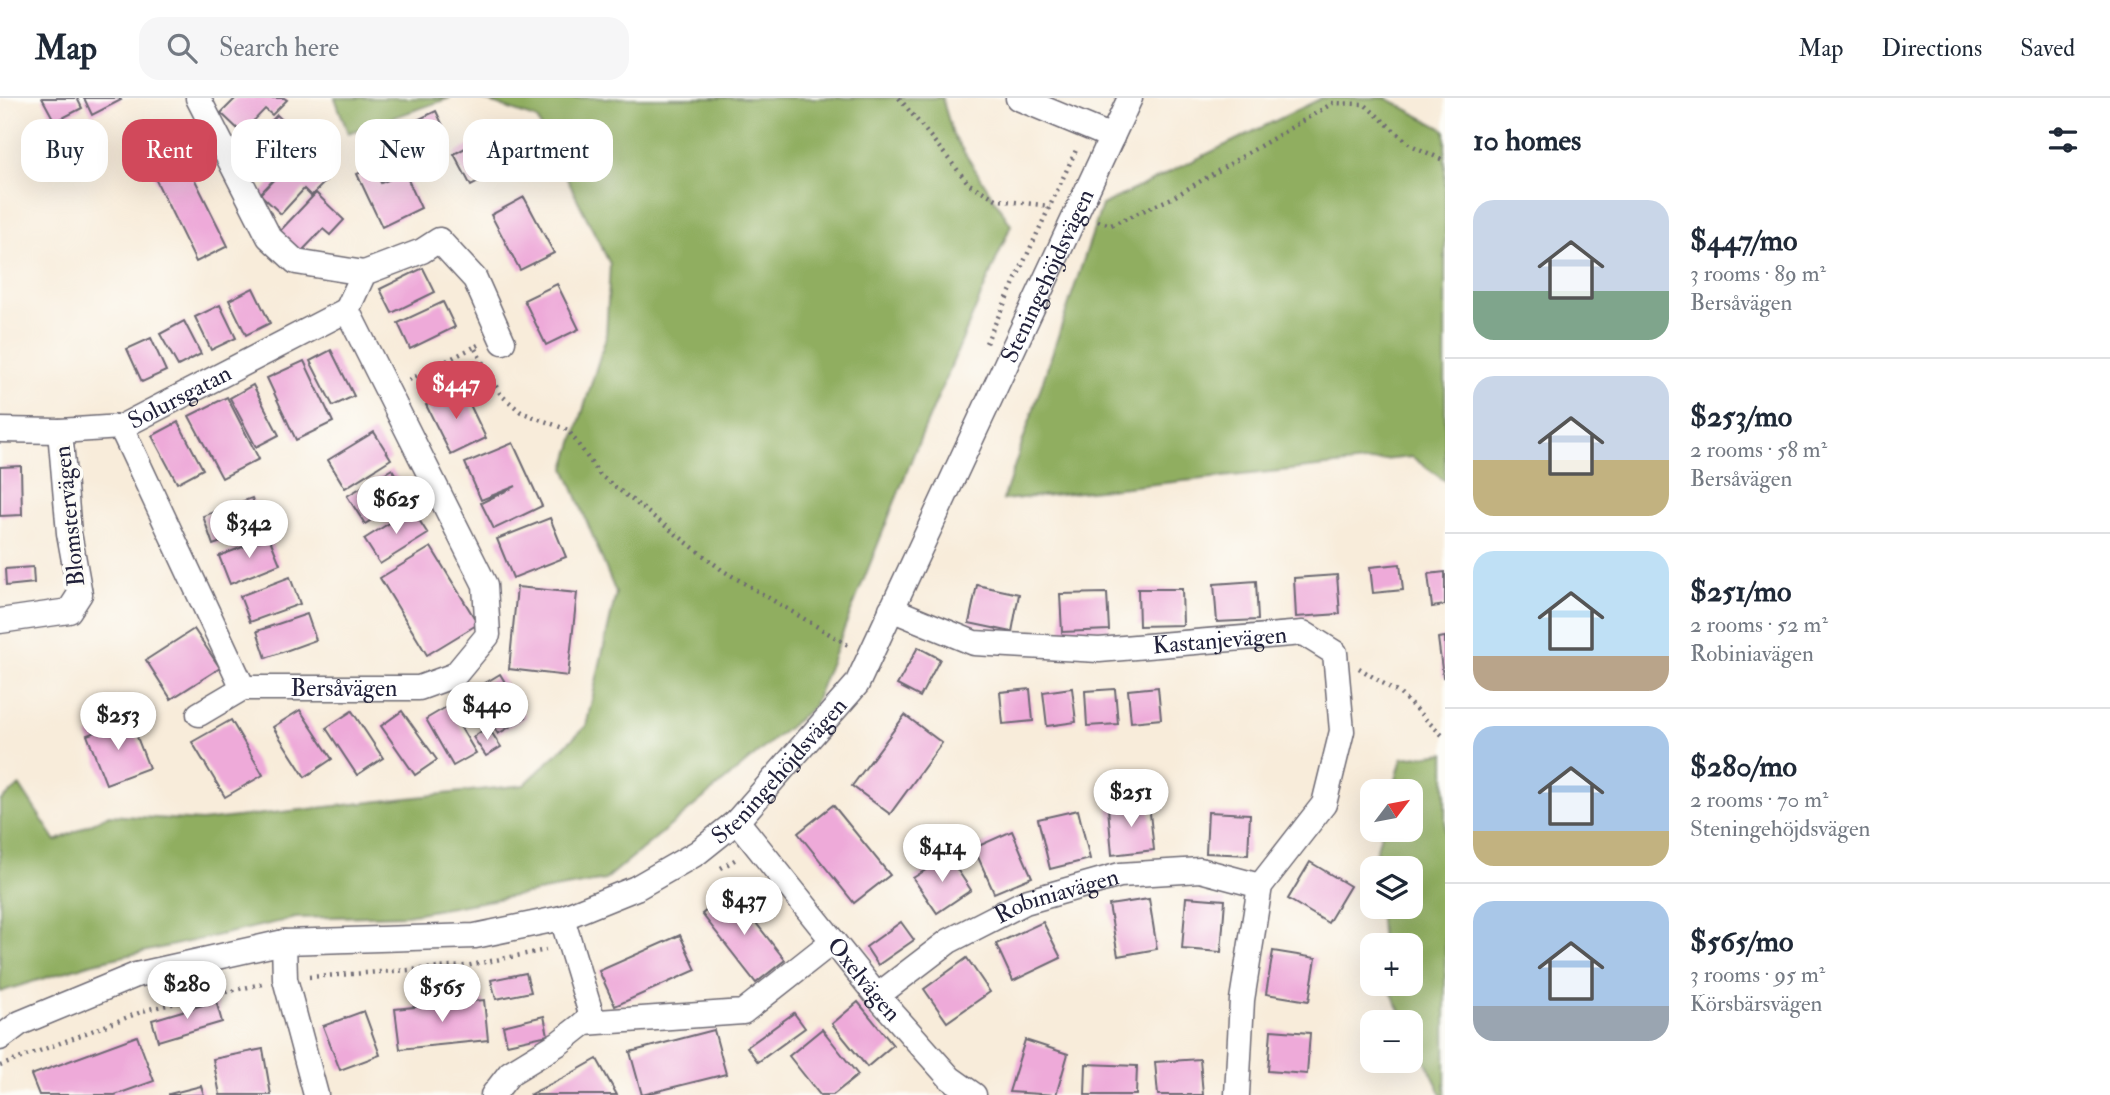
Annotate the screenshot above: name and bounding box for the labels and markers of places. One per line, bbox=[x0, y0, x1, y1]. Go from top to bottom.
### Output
pin: $447 bbox=[415, 362, 497, 421]
pin: $625 bbox=[355, 476, 437, 536]
pin: $342 bbox=[208, 500, 290, 560]
pin: $440 bbox=[446, 682, 528, 742]
pin: $253 bbox=[77, 692, 159, 752]
pin: $251 bbox=[1090, 770, 1172, 829]
pin: $414 bbox=[901, 824, 983, 884]
pin: $437 bbox=[703, 878, 785, 937]
pin: $280 bbox=[146, 962, 228, 1021]
pin: $565 bbox=[401, 964, 483, 1024]

